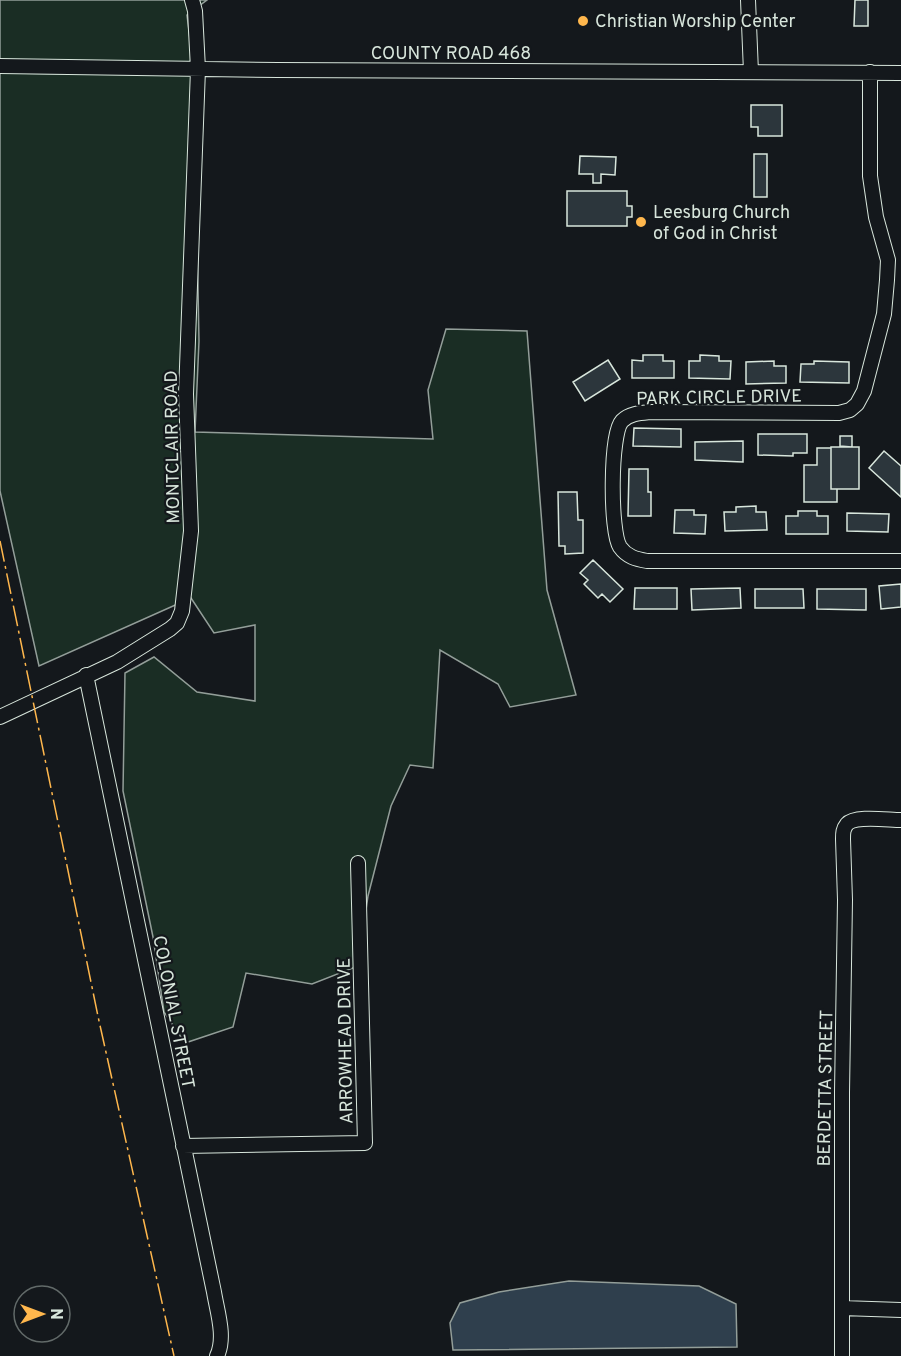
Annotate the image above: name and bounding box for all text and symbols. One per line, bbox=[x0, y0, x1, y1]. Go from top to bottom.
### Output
place label: Christian Worship Center bbox=[595, 11, 796, 34]
marker: Christian Worship Center bbox=[576, 14, 590, 28]
street label: COUNTY ROAD 468 bbox=[371, 43, 531, 66]
place label: Leesburg Church of God in Christ bbox=[653, 202, 790, 246]
marker: Leesburg Church of God in Christ bbox=[634, 215, 648, 229]
street label: MONTCLAIR ROAD bbox=[161, 370, 186, 524]
street label: PARK CIRCLE DRIVE bbox=[636, 386, 802, 411]
street label: COLONIAL STREET bbox=[146, 934, 199, 1091]
street label: ARROWHEAD DRIVE bbox=[334, 958, 359, 1124]
street label: BERDETTA STREET bbox=[814, 1009, 839, 1167]
north arrow bbox=[12, 1284, 72, 1344]
text: N bbox=[45, 1308, 65, 1320]

